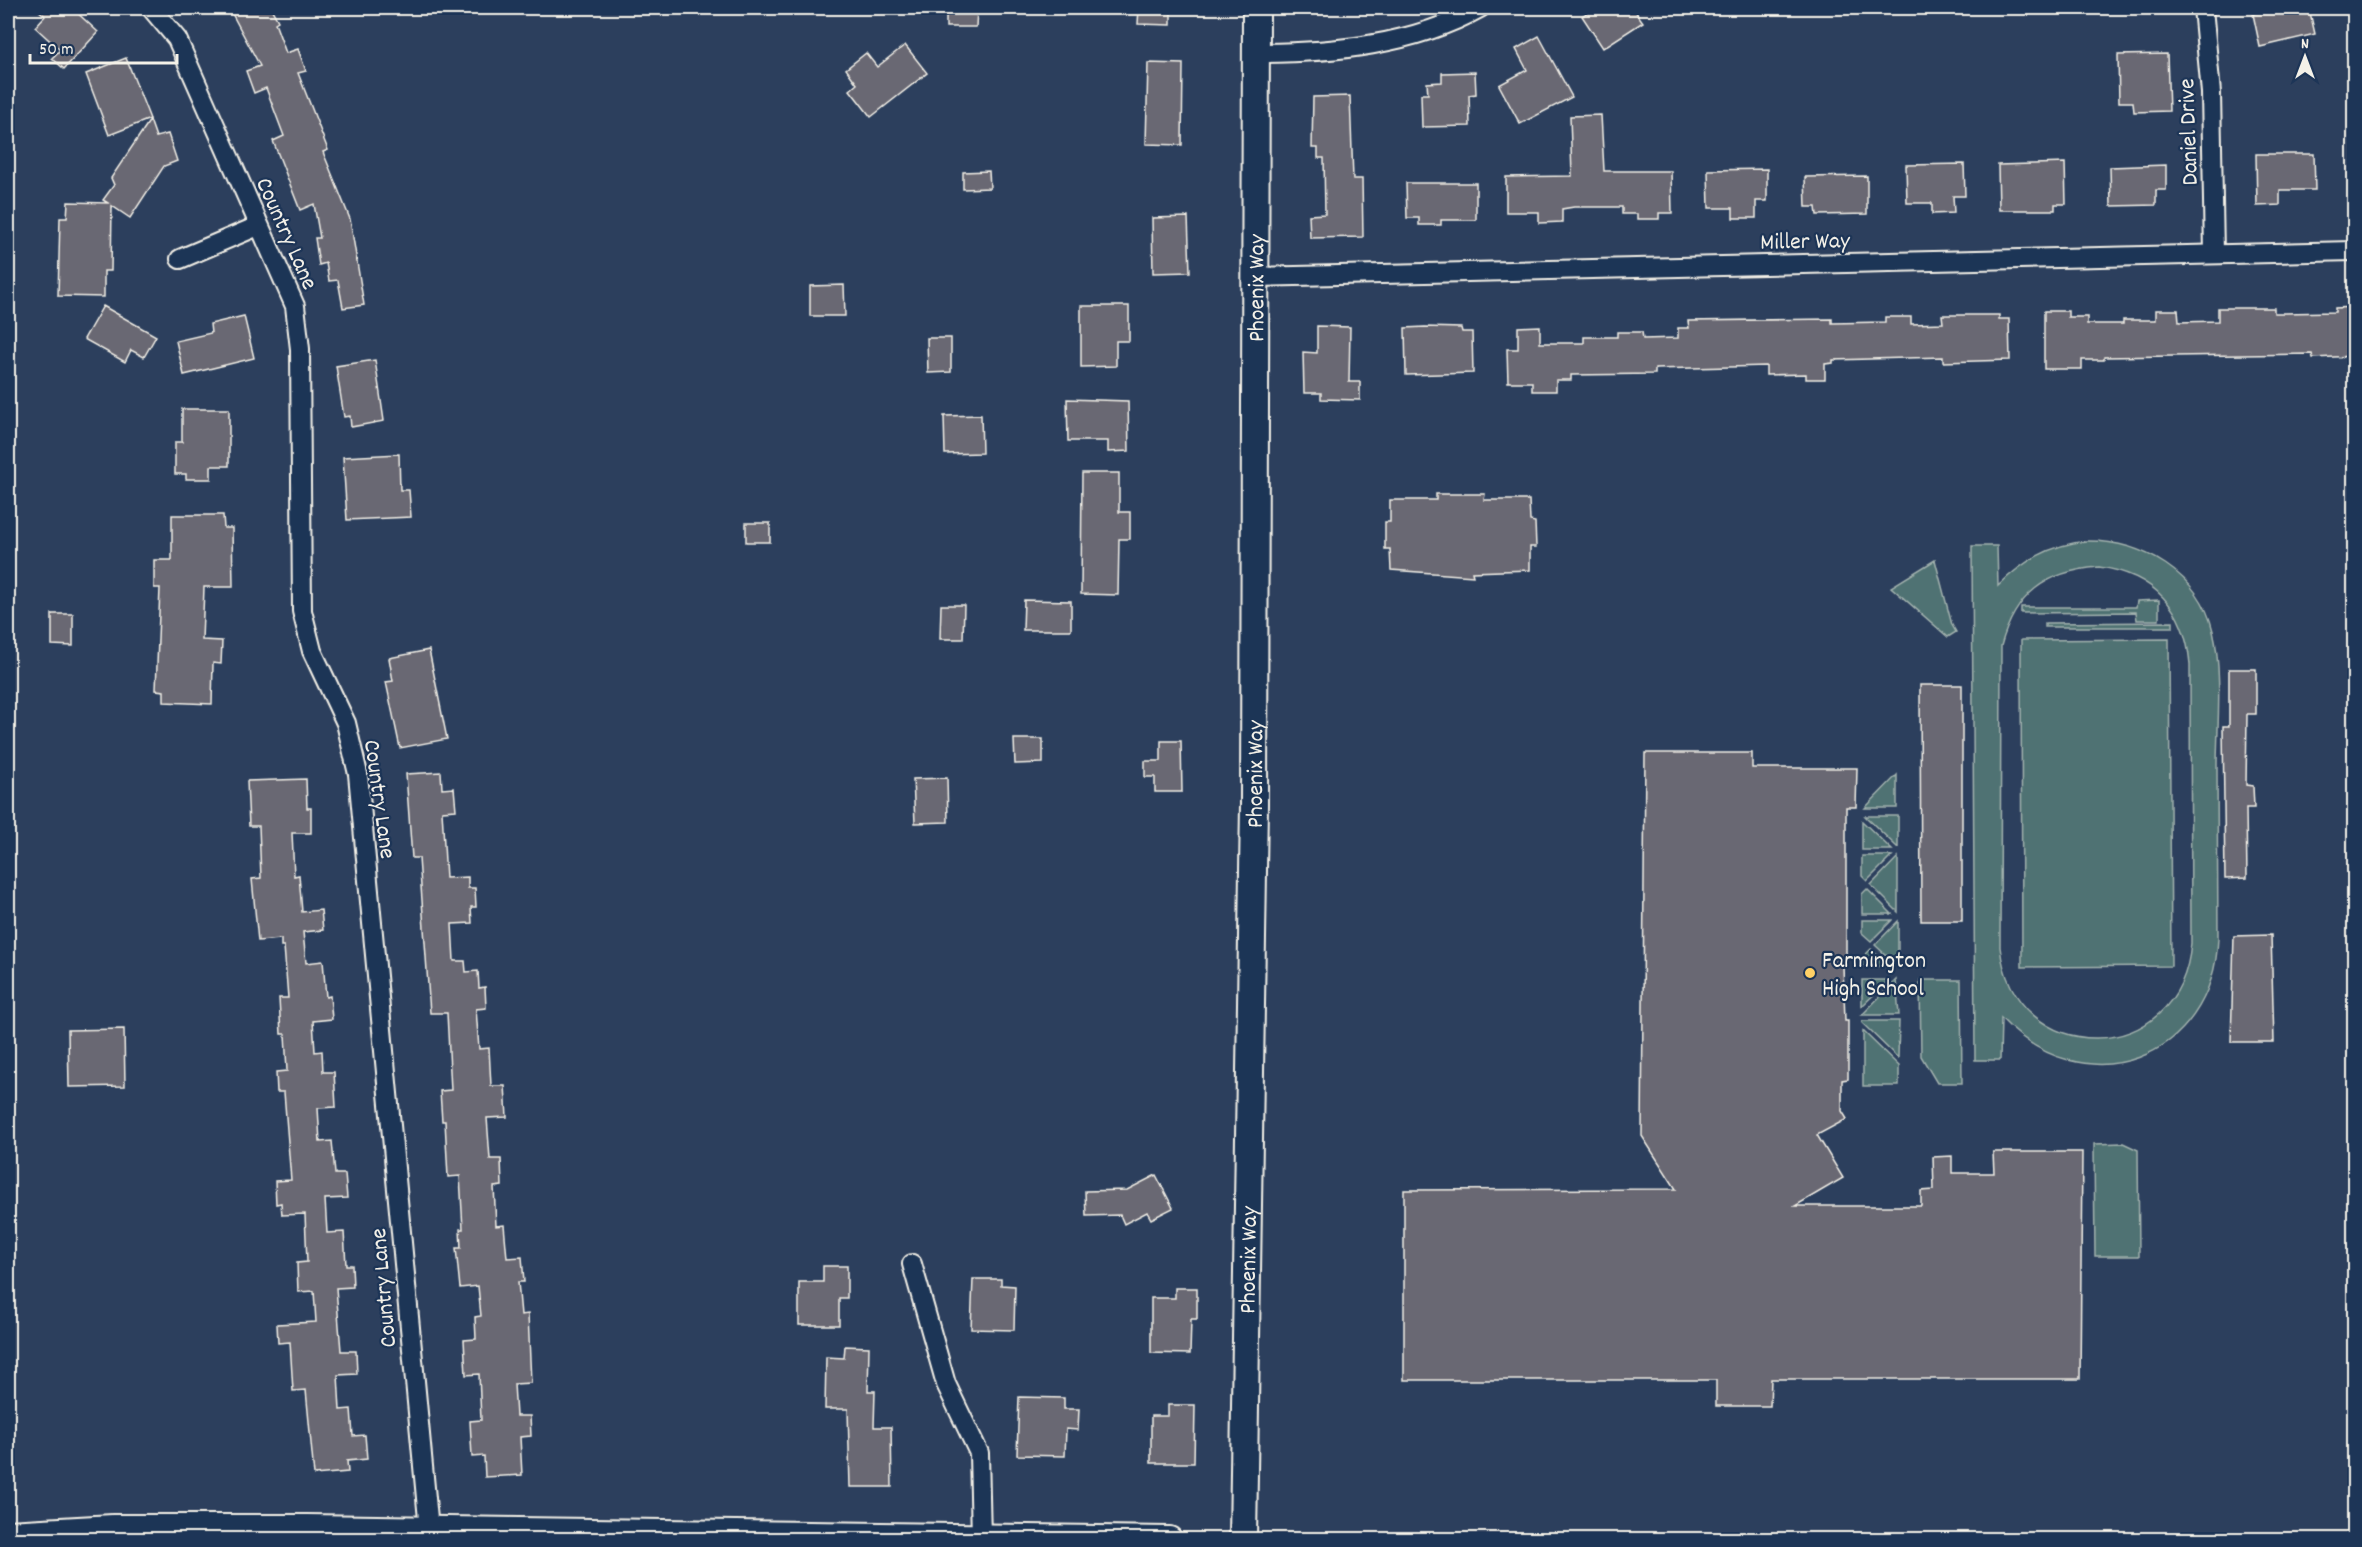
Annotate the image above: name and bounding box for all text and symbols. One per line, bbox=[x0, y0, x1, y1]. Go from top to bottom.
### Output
scale bar bbox=[30, 27, 177, 65]
north arrow bbox=[2275, 27, 2335, 87]
text: N bbox=[2301, 33, 2309, 56]
text: 50 m bbox=[39, 38, 74, 63]
street label: Daniel Drive bbox=[2171, 78, 2209, 186]
street label: Country Lane bbox=[245, 173, 325, 296]
street label: Miller Way bbox=[1760, 225, 1851, 261]
street label: Phoenix Way bbox=[1241, 233, 1275, 342]
street label: Phoenix Way bbox=[1240, 719, 1274, 828]
street label: Country Lane bbox=[353, 738, 403, 861]
place label: Farmington High School bbox=[1822, 945, 1926, 1007]
marker: Farmington High School bbox=[1803, 966, 1817, 980]
street label: Phoenix Way bbox=[1232, 1205, 1268, 1314]
street label: Country Lane bbox=[363, 1227, 407, 1349]

